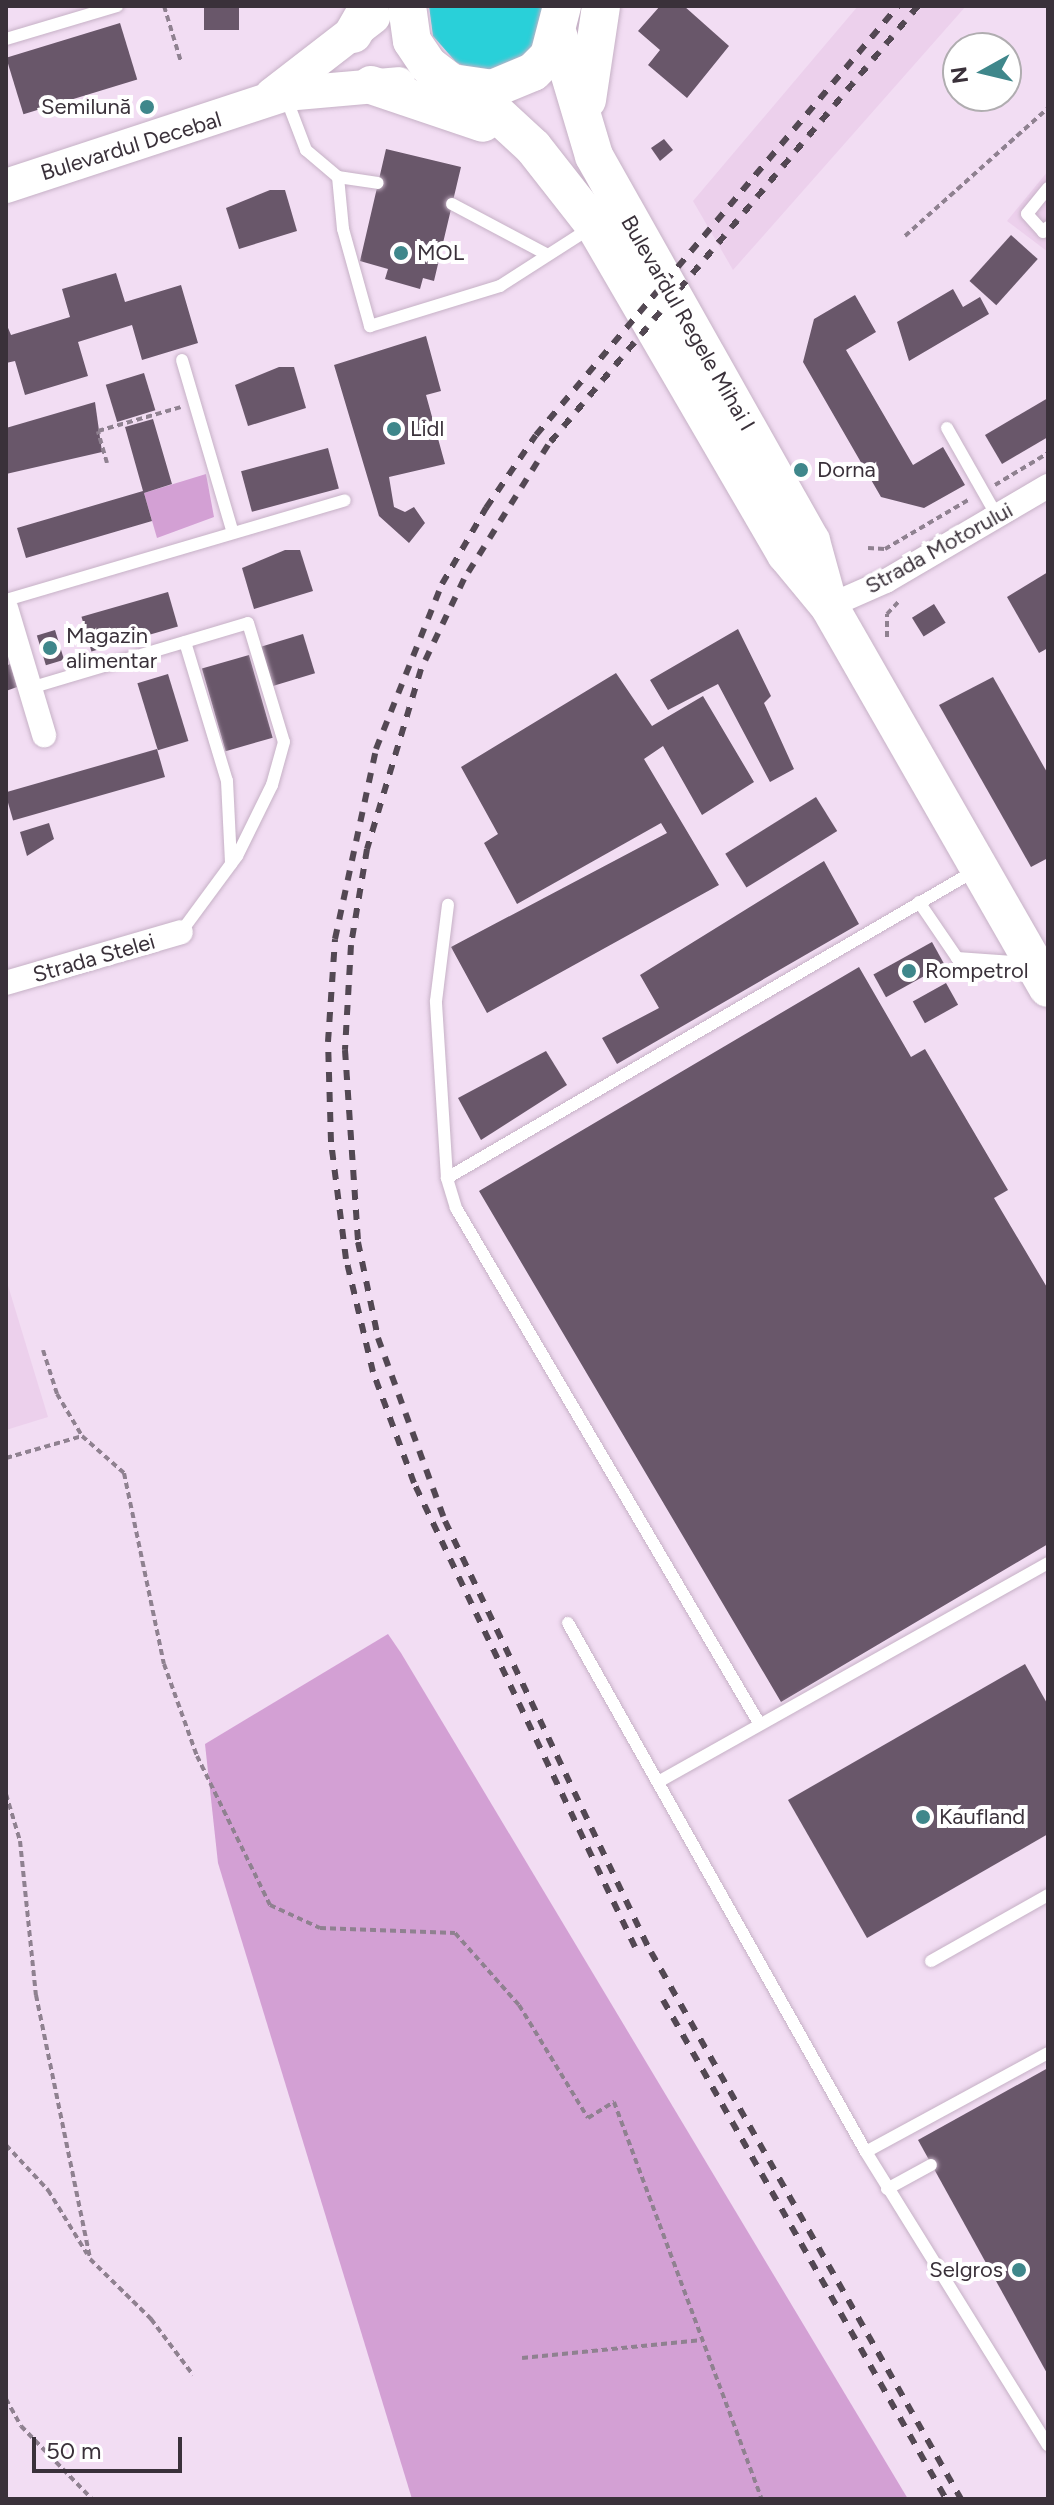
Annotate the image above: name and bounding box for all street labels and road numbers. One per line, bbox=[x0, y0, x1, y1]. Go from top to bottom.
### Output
street label: Bulevardul Decebal bbox=[37, 106, 225, 186]
street label: Bulevardul Regele Mihai I bbox=[616, 211, 760, 435]
street label: Strada Motorului bbox=[861, 497, 1017, 599]
street label: Strada Stelei bbox=[30, 928, 158, 988]

